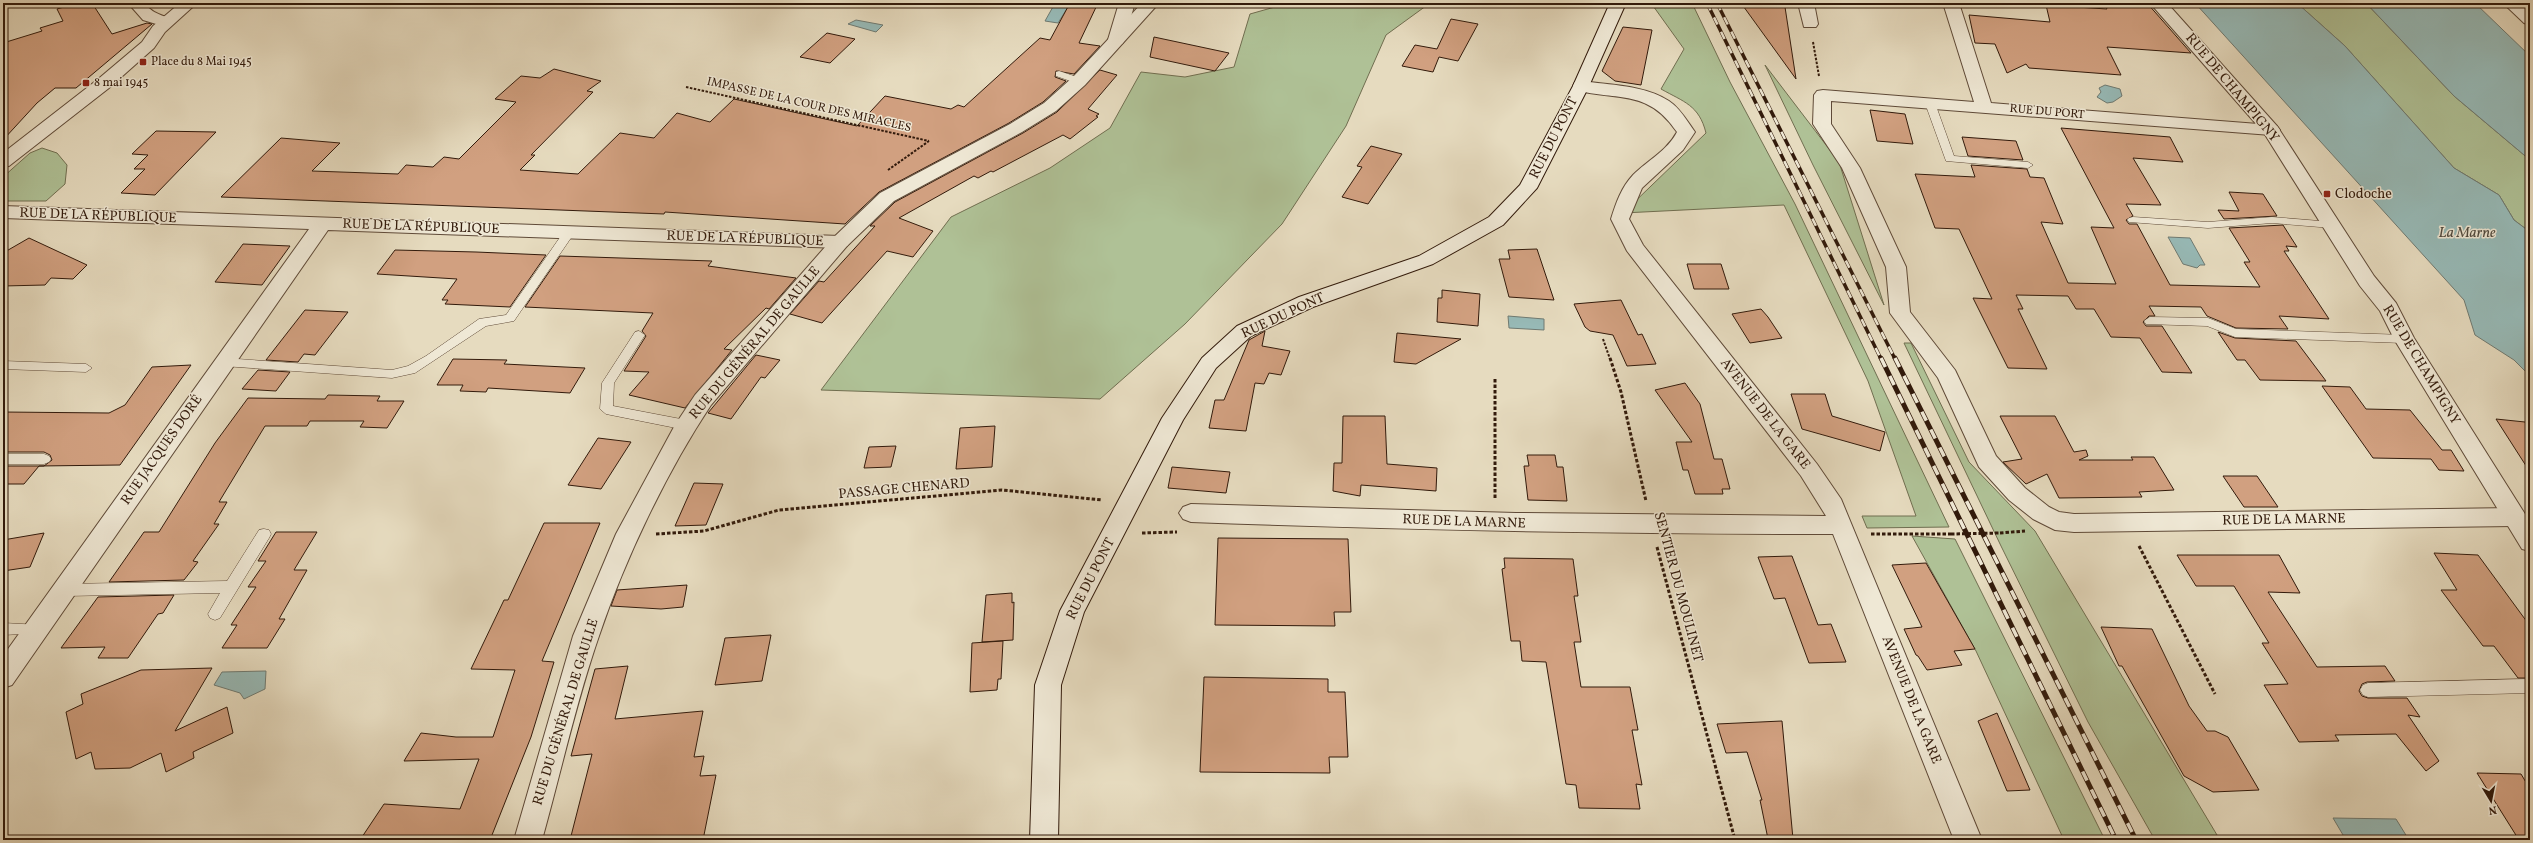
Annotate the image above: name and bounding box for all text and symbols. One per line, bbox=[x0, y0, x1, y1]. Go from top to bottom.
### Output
street label: RUE DE CHAMPIGNY bbox=[2181, 30, 2283, 147]
place label: Place du 8 Mai 1945 bbox=[151, 54, 252, 70]
marker: Place du 8 Mai 1945 bbox=[138, 57, 148, 67]
street label: IMPASSE DE LA COUR DES MIRACLES bbox=[705, 74, 913, 136]
place label: 8 mai 1945 bbox=[94, 75, 148, 91]
marker: 8 mai 1945 bbox=[81, 78, 91, 88]
street label: RUE DU PONT bbox=[1525, 94, 1583, 182]
street label: RUE DU PORT bbox=[2009, 101, 2085, 123]
place label: Clodoche bbox=[2335, 185, 2392, 204]
marker: Clodoche bbox=[2322, 189, 2332, 199]
street label: RUE DE LA RÉPUBLIQUE bbox=[19, 204, 177, 228]
street label: RUE DE LA RÉPUBLIQUE bbox=[342, 215, 500, 239]
water label: La Marne bbox=[2439, 223, 2496, 244]
street label: RUE DE LA RÉPUBLIQUE bbox=[666, 227, 824, 251]
street label: RUE DU GÉNÉRAL DE GAULLE bbox=[685, 262, 825, 424]
street label: RUE DU PONT bbox=[1238, 288, 1328, 344]
street label: RUE DE CHAMPIGNY bbox=[2378, 301, 2464, 429]
street label: AVENUE DE LA GARE bbox=[1716, 354, 1814, 474]
street label: RUE JACQUES DORÉ bbox=[117, 391, 207, 509]
street label: PASSAGE CHENARD bbox=[838, 474, 970, 504]
street label: RUE DE LA MARNE bbox=[2222, 509, 2346, 531]
street label: RUE DE LA MARNE bbox=[1402, 510, 1526, 534]
street label: SENTIER DU MOULINET bbox=[1649, 510, 1707, 664]
street label: RUE DU PONT bbox=[1062, 535, 1120, 623]
street label: RUE DU GÉNÉRAL DE GAULLE bbox=[529, 616, 603, 808]
street label: AVENUE DE LA GARE bbox=[1877, 633, 1945, 767]
north arrow bbox=[2471, 781, 2511, 821]
text: N bbox=[2487, 801, 2498, 817]

